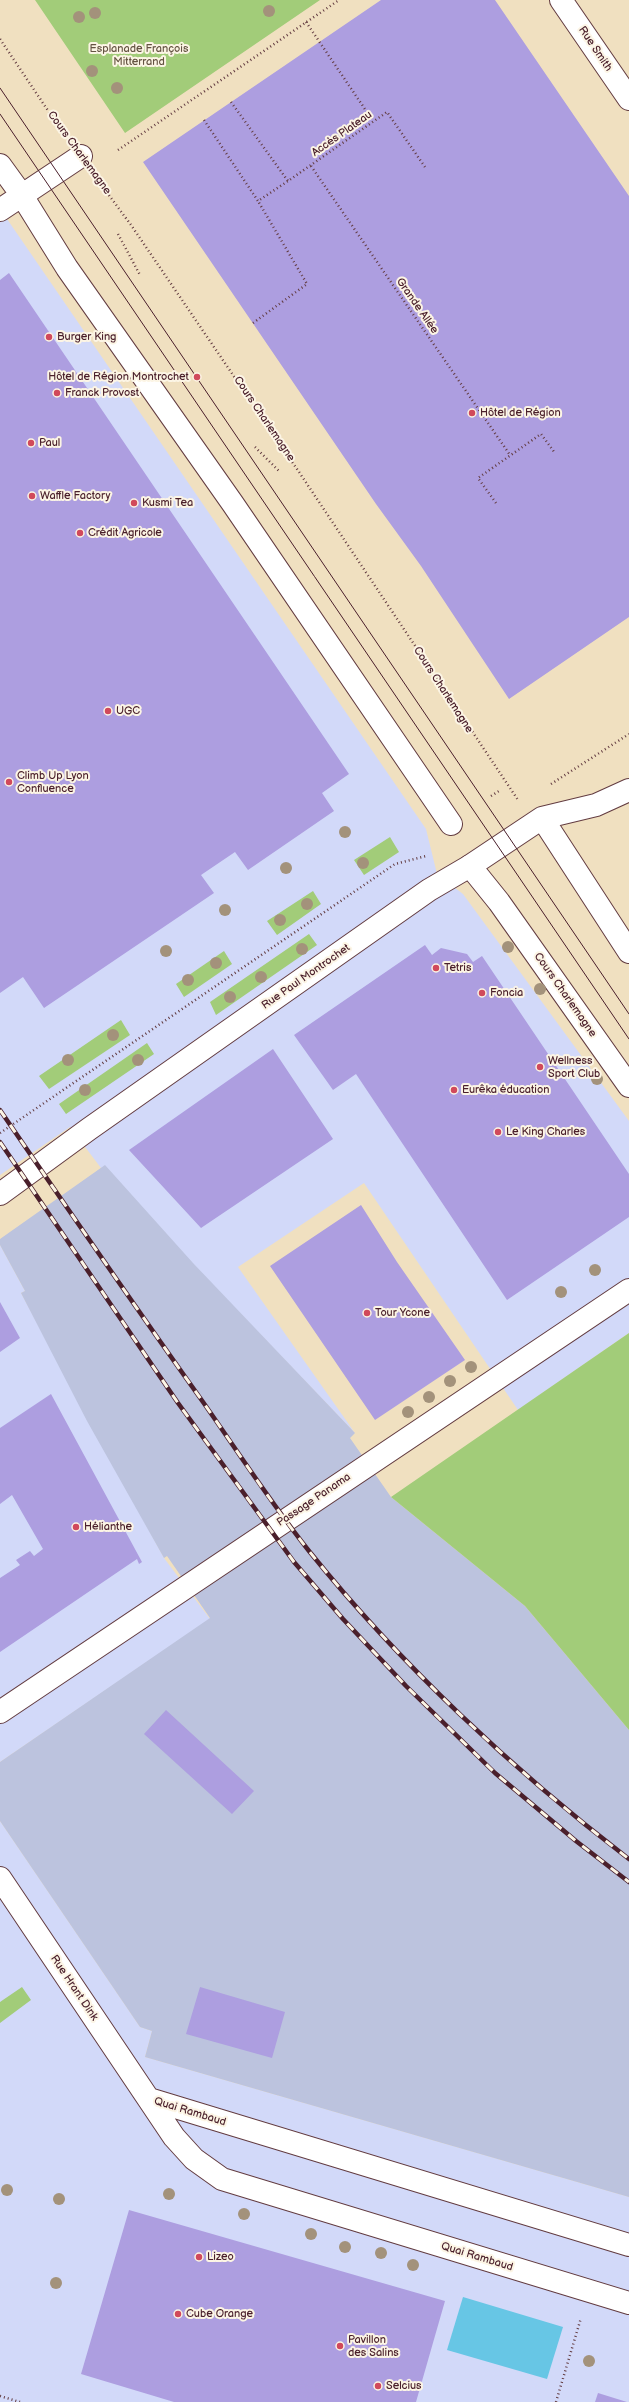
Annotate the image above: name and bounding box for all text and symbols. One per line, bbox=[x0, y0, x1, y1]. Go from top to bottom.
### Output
street label: Rue Smith bbox=[575, 24, 615, 74]
park label: Esplanade François Mitterrand bbox=[90, 42, 188, 68]
street label: Accès Plateau bbox=[309, 108, 375, 160]
street label: Cours Charlemagne bbox=[44, 109, 114, 197]
street label: Grande Allée bbox=[393, 276, 441, 336]
place label: Burger King bbox=[57, 330, 116, 344]
marker: Burger King bbox=[44, 332, 54, 342]
place label: Hôtel de Région Montrochet bbox=[48, 370, 189, 384]
marker: Hôtel de Région Montrochet bbox=[192, 372, 202, 382]
street label: Cours Charlemagne bbox=[231, 374, 297, 464]
place label: Franck Provost bbox=[65, 386, 139, 400]
marker: Franck Provost bbox=[52, 388, 62, 398]
place label: Hôtel de Région bbox=[480, 406, 561, 420]
marker: Hôtel de Région bbox=[467, 408, 477, 418]
place label: Paul bbox=[39, 436, 60, 450]
marker: Paul bbox=[26, 438, 36, 448]
place label: Waffle Factory bbox=[40, 489, 111, 503]
marker: Waffle Factory bbox=[27, 491, 37, 501]
place label: Kusmi Tea bbox=[142, 496, 193, 510]
marker: Kusmi Tea bbox=[129, 498, 139, 508]
place label: Crédit Agricole bbox=[88, 526, 162, 540]
marker: Crédit Agricole bbox=[75, 528, 85, 538]
street label: Cours Charlemagne bbox=[410, 645, 476, 735]
place label: UGC bbox=[116, 704, 140, 718]
marker: UGC bbox=[103, 706, 113, 716]
place label: Climb Up Lyon Confluence bbox=[17, 769, 89, 795]
marker: Climb Up Lyon Confluence bbox=[4, 777, 14, 787]
street label: Rue Paul Montrochet bbox=[259, 942, 353, 1012]
street label: Cours Charlemagne bbox=[531, 950, 599, 1040]
place label: Tetris bbox=[444, 961, 471, 975]
marker: Tetris bbox=[431, 963, 441, 973]
place label: Foncia bbox=[490, 986, 523, 1000]
marker: Foncia bbox=[477, 988, 487, 998]
place label: Wellness Sport Club bbox=[548, 1054, 600, 1080]
marker: Wellness Sport Club bbox=[535, 1062, 545, 1072]
place label: Eurêka éducation bbox=[462, 1083, 549, 1097]
marker: Eurêka éducation bbox=[449, 1085, 459, 1095]
place label: Le King Charles bbox=[506, 1125, 585, 1139]
marker: Le King Charles bbox=[493, 1127, 503, 1137]
place label: Tour Ycone bbox=[375, 1306, 430, 1320]
marker: Tour Ycone bbox=[362, 1308, 372, 1318]
street label: Passage Panama bbox=[275, 1470, 353, 1530]
place label: Hélianthe bbox=[84, 1520, 132, 1534]
marker: Hélianthe bbox=[71, 1522, 81, 1532]
street label: Rue Hrant Dink bbox=[47, 1953, 101, 2023]
street label: Quai Rambaud bbox=[152, 2095, 228, 2129]
street label: Quai Rambaud bbox=[439, 2240, 515, 2274]
place label: Lizeo bbox=[207, 2250, 234, 2264]
marker: Lizeo bbox=[194, 2252, 204, 2262]
place label: Cube Orange bbox=[186, 2307, 253, 2321]
marker: Cube Orange bbox=[173, 2309, 183, 2319]
place label: Pavillon des Salins bbox=[348, 2333, 399, 2359]
marker: Pavillon des Salins bbox=[335, 2341, 345, 2351]
place label: Selcius bbox=[386, 2379, 422, 2393]
marker: Selcius bbox=[373, 2381, 383, 2391]

